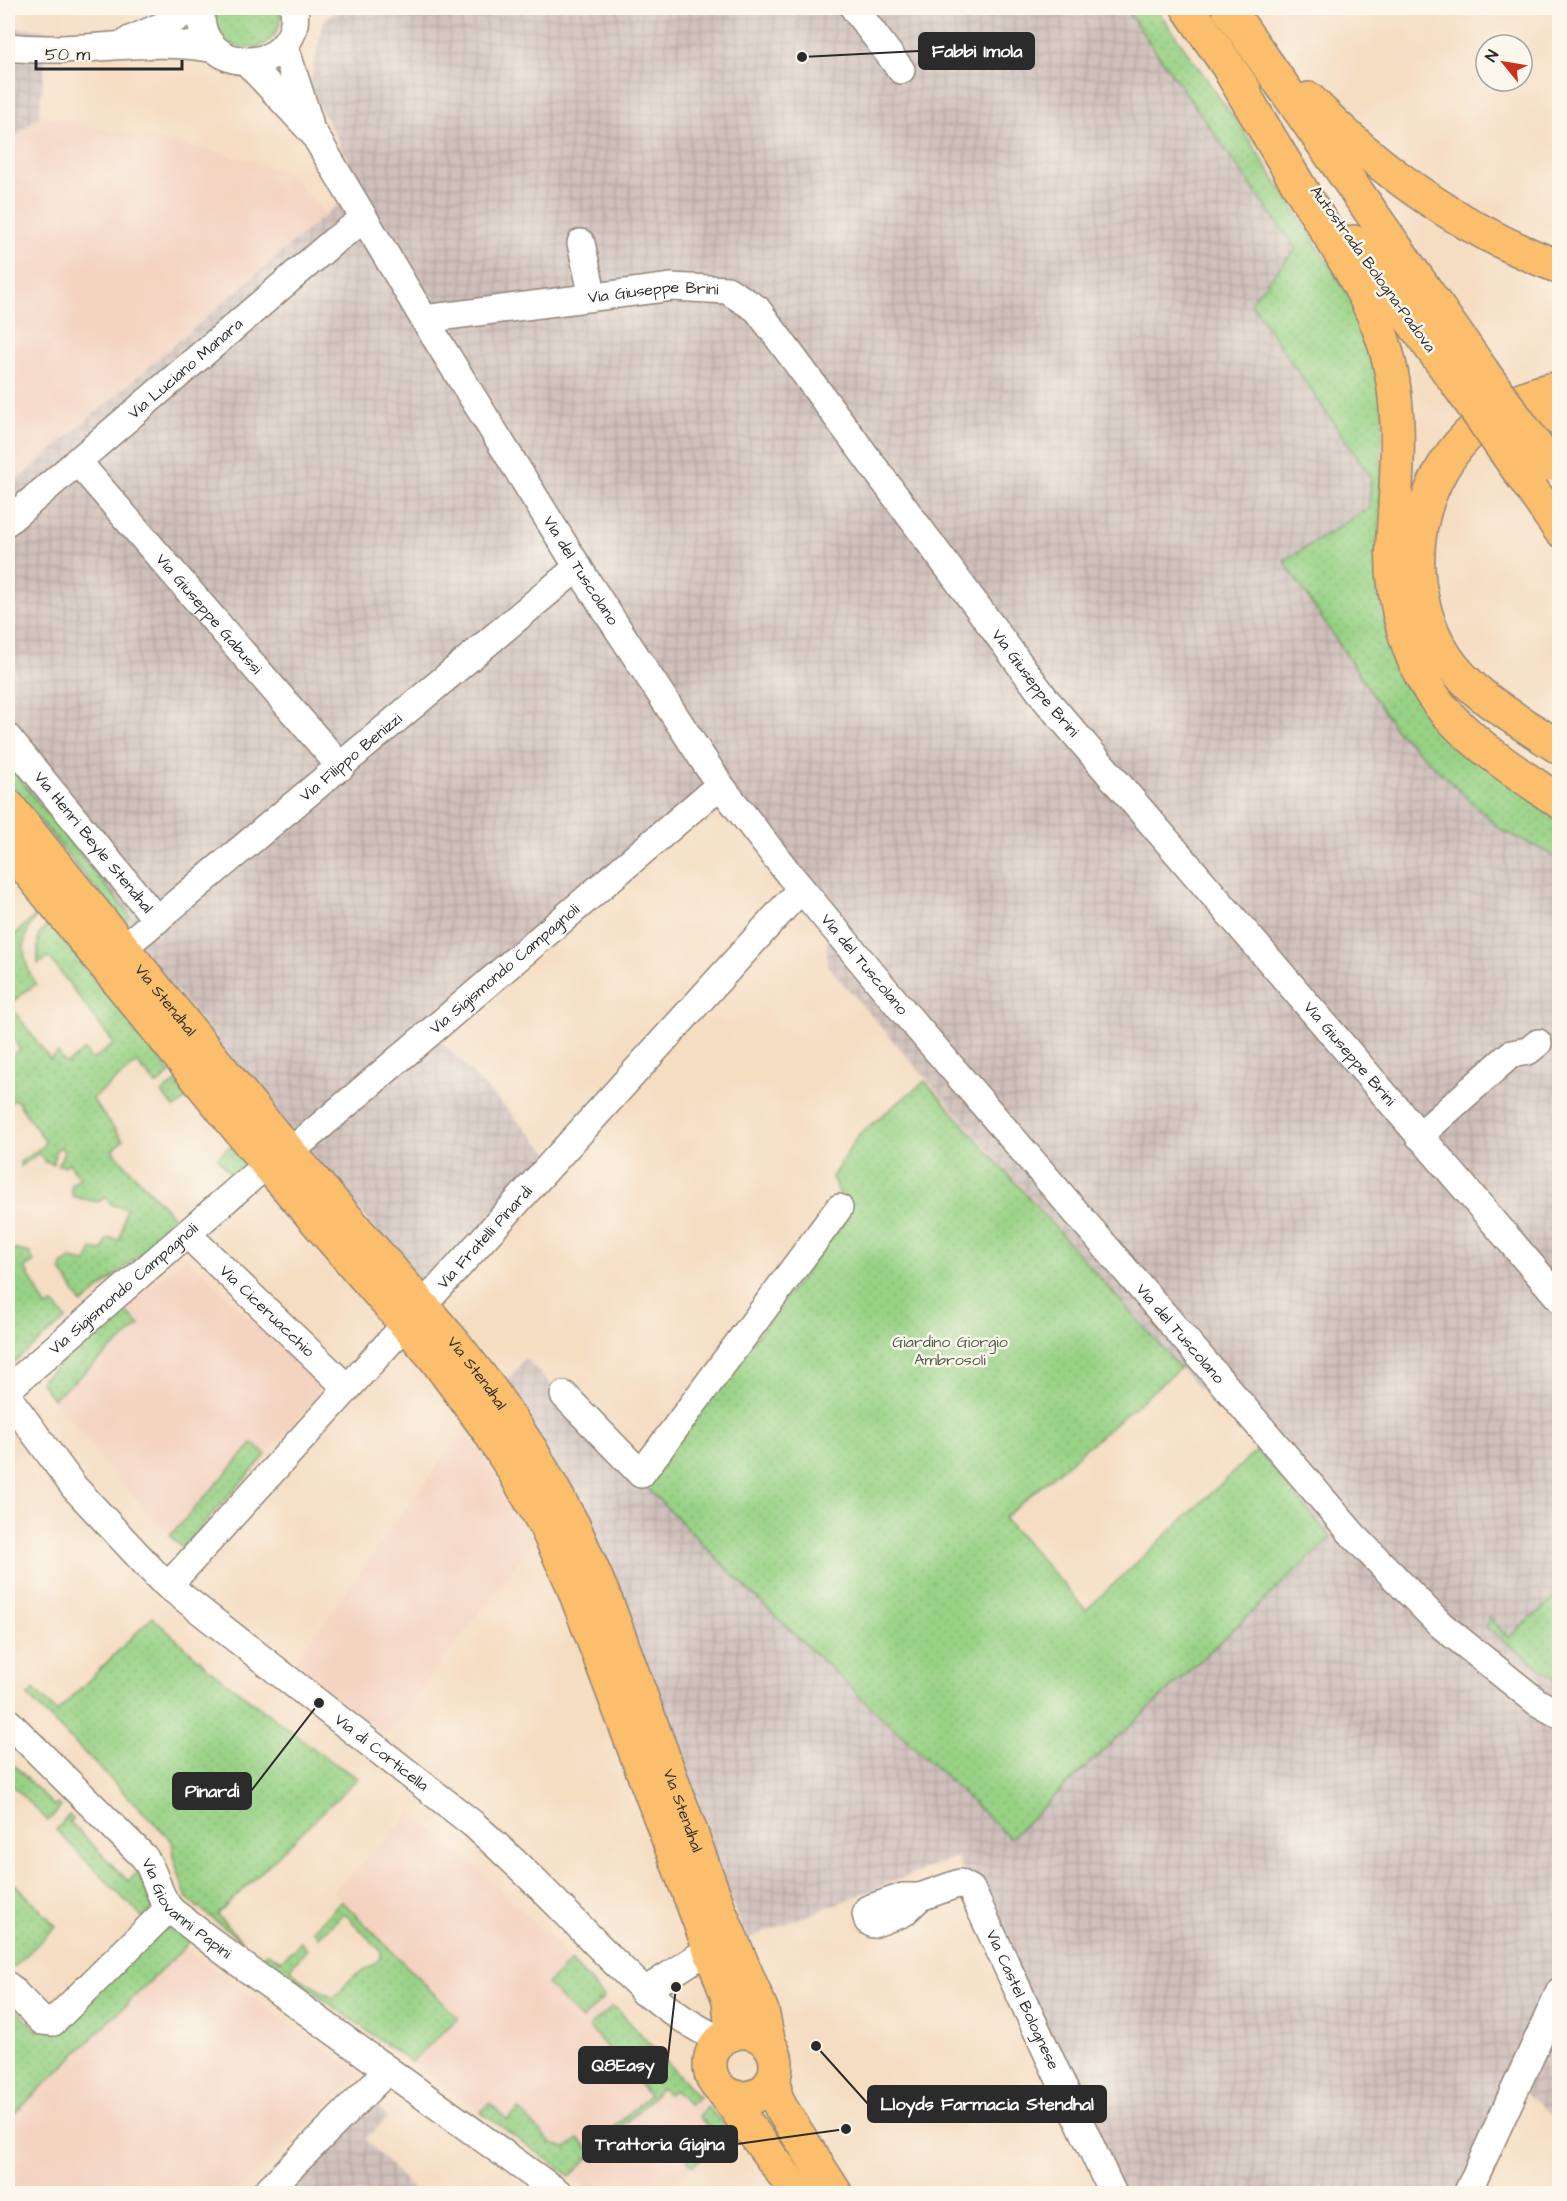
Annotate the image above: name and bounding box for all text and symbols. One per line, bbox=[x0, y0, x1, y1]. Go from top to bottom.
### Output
scale bar bbox=[36, 33, 182, 71]
callout: Fabbi Imola bbox=[919, 33, 1034, 69]
north arrow bbox=[1474, 33, 1534, 93]
text: Fabbi Imola bbox=[932, 39, 1023, 64]
text: 50 m bbox=[45, 42, 90, 67]
text: N bbox=[1480, 46, 1504, 66]
street label: Autostrada Bologna-Padova bbox=[1304, 181, 1441, 357]
street label: Via Giuseppe Brini bbox=[587, 276, 720, 309]
street label: Via Luciano Manara bbox=[123, 313, 248, 424]
street label: Via del Tuscolano bbox=[538, 512, 624, 630]
street label: Via Giuseppe Gabussi bbox=[151, 549, 268, 679]
street label: Via Giuseppe Brini bbox=[986, 625, 1085, 742]
street label: Via Filippo Benizzi bbox=[295, 708, 407, 807]
street label: Via Henri Beyle Stendhal bbox=[29, 767, 158, 918]
street label: Via Sigismondo Campagnoli bbox=[425, 898, 585, 1039]
street label: Via del Tuscolano bbox=[816, 909, 913, 1020]
street label: Via Stendhal bbox=[129, 959, 201, 1041]
street label: Via Giuseppe Brini bbox=[1299, 997, 1401, 1111]
street label: Via Fratelli Pinardi bbox=[432, 1181, 538, 1294]
street label: Via Sigismondo Campagnoli bbox=[44, 1217, 203, 1359]
street label: Via Ciceruacchio bbox=[215, 1260, 319, 1362]
street label: Via del Tuscolano bbox=[1131, 1279, 1230, 1389]
street label: Via Stendhal bbox=[442, 1331, 512, 1414]
park label: Giardino Giorgio Ambrosoli bbox=[892, 1331, 1008, 1371]
street label: Via di Corticella bbox=[330, 1709, 433, 1796]
street label: Via Stendhal bbox=[658, 1766, 708, 1855]
callout: Pinardi bbox=[173, 1773, 251, 1809]
text: Pinardi bbox=[185, 1779, 239, 1804]
street label: Via Giovanni Papini bbox=[136, 1854, 237, 1964]
street label: Via Castel Bolognese bbox=[980, 1926, 1065, 2074]
callout: Q8Easy bbox=[579, 2047, 667, 2083]
text: Q8Easy bbox=[591, 2053, 655, 2079]
callout: Lloyds Farmacia Stendhal bbox=[868, 2086, 1106, 2122]
text: Lloyds Farmacia Stendhal bbox=[880, 2092, 1094, 2118]
callout: Trattoria Gigina bbox=[583, 2126, 737, 2162]
text: Trattoria Gigina bbox=[594, 2132, 726, 2158]

